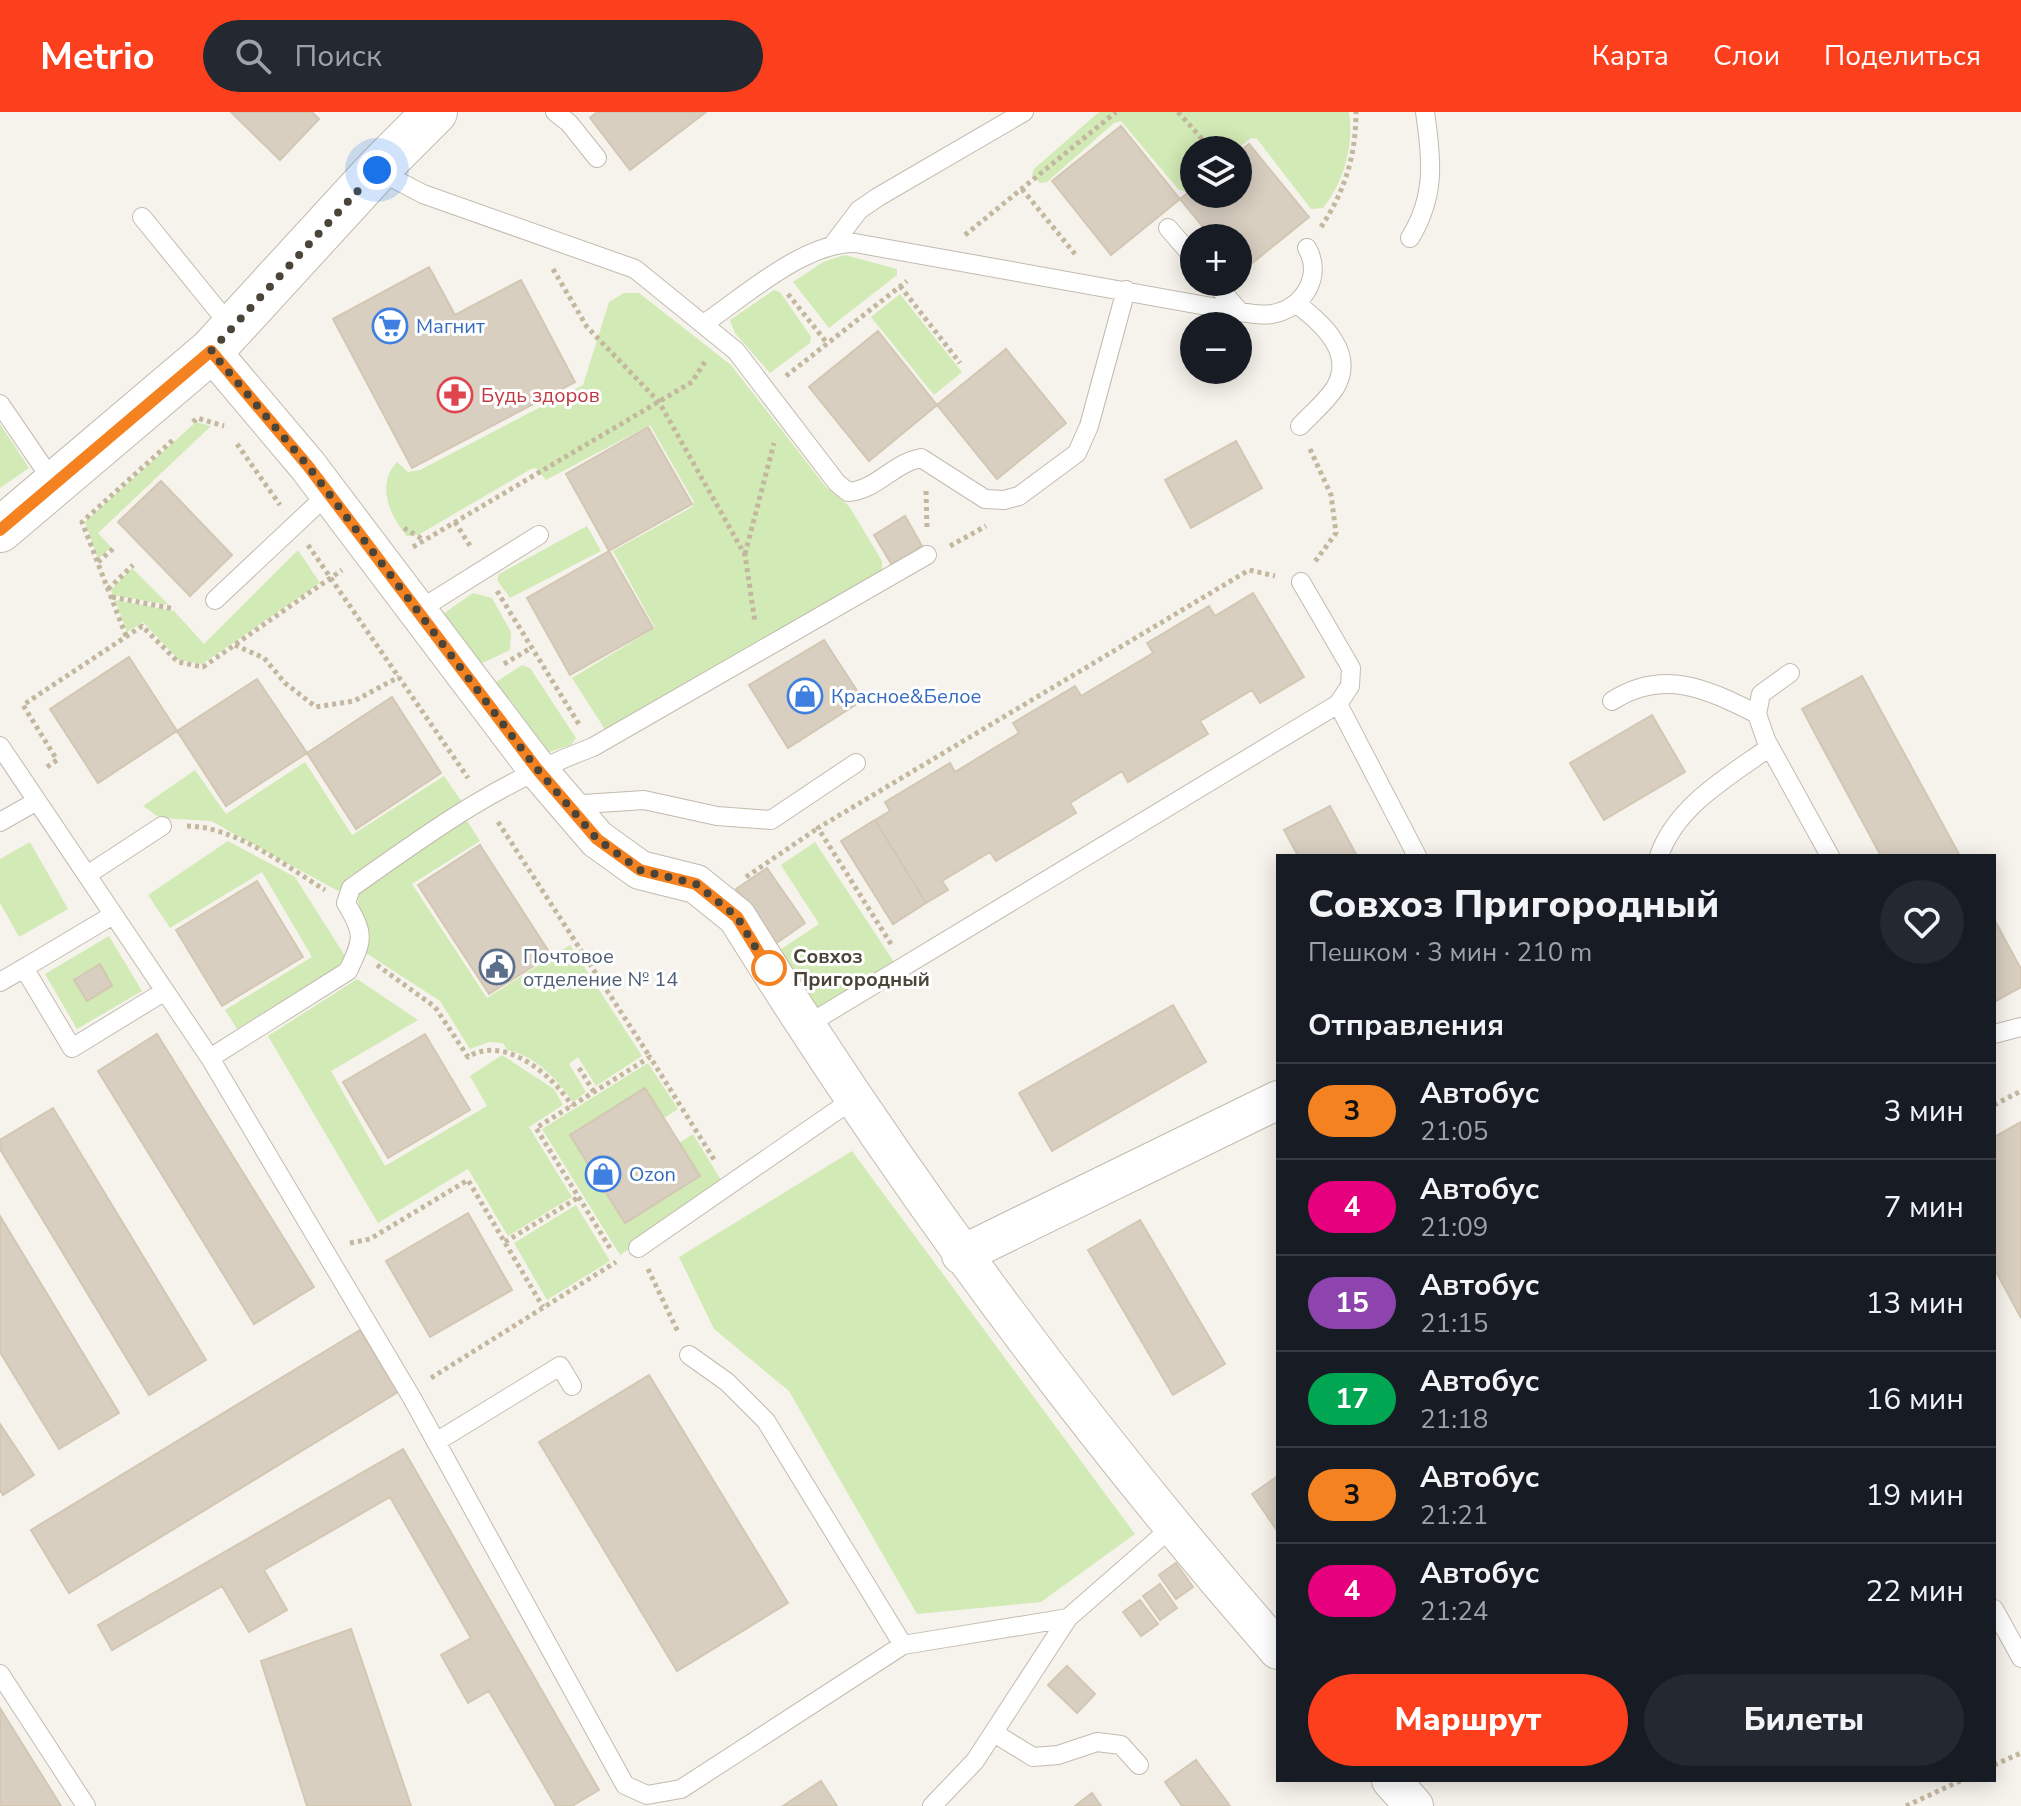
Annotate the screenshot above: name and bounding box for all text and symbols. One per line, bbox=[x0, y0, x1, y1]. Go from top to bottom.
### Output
search box bbox=[203, 20, 763, 92]
text: Metrio bbox=[40, 31, 155, 82]
icon: search bbox=[231, 34, 275, 78]
text: Поиск bbox=[295, 36, 382, 77]
text: Карта bbox=[1592, 37, 1669, 75]
text: Слои bbox=[1713, 37, 1780, 75]
text: Поделиться bbox=[1824, 37, 1981, 75]
map controls bbox=[1180, 136, 1252, 384]
button: layers bbox=[1180, 136, 1252, 208]
your location bbox=[357, 150, 397, 190]
button: + bbox=[1180, 224, 1252, 296]
supermarket icon: Магнит bbox=[371, 307, 409, 345]
button: − bbox=[1180, 312, 1252, 384]
place label: Магнит bbox=[416, 313, 485, 340]
pharmacy icon: Будь здоров bbox=[436, 376, 474, 414]
place label: Будь здоров bbox=[481, 382, 600, 409]
shop icon: Красное&Белое bbox=[786, 677, 824, 715]
place label: Красное&Белое bbox=[831, 683, 981, 710]
text: Совхоз Пригородный bbox=[1308, 879, 1719, 930]
button: heart bbox=[1880, 880, 1964, 964]
text: Пешком · 3 мин · 210 m bbox=[1308, 935, 1592, 970]
place label: Почтовое отделение № 14 bbox=[523, 943, 678, 993]
place label: Совхоз Пригородный bbox=[793, 943, 930, 993]
public building icon: Почтовое отделение № 14 bbox=[478, 948, 516, 986]
marker: Совхоз Пригородный bbox=[752, 951, 786, 985]
text: Отправления bbox=[1308, 1005, 1504, 1046]
text: Автобус bbox=[1420, 1073, 1539, 1114]
text: 3 мин bbox=[1883, 1091, 1964, 1132]
text: 3 bbox=[1344, 1092, 1360, 1130]
text: 21:05 bbox=[1420, 1114, 1488, 1149]
shop icon: Ozon bbox=[584, 1155, 622, 1193]
place label: Ozon bbox=[629, 1161, 676, 1188]
text: Автобус bbox=[1420, 1169, 1539, 1210]
text: 7 мин bbox=[1883, 1187, 1964, 1228]
text: 4 bbox=[1344, 1188, 1360, 1226]
text: 21:09 bbox=[1420, 1210, 1488, 1245]
text: Автобус bbox=[1420, 1265, 1539, 1306]
text: 13 мин bbox=[1865, 1283, 1964, 1324]
text: 15 bbox=[1335, 1284, 1369, 1322]
text: 21:15 bbox=[1420, 1306, 1488, 1341]
text: Автобус bbox=[1420, 1361, 1539, 1402]
text: 16 мин bbox=[1865, 1379, 1964, 1420]
text: 17 bbox=[1335, 1380, 1369, 1418]
text: 21:18 bbox=[1420, 1402, 1488, 1437]
text: Автобус bbox=[1420, 1457, 1539, 1498]
text: 19 мин bbox=[1865, 1475, 1964, 1516]
text: 3 bbox=[1344, 1476, 1360, 1514]
text: 21:21 bbox=[1420, 1498, 1488, 1533]
text: Автобус bbox=[1420, 1553, 1539, 1594]
text: 22 мин bbox=[1865, 1571, 1964, 1612]
text: 4 bbox=[1344, 1572, 1360, 1610]
text: 21:24 bbox=[1420, 1594, 1488, 1629]
button: Маршрут bbox=[1308, 1674, 1628, 1766]
button: Билеты bbox=[1644, 1674, 1964, 1766]

